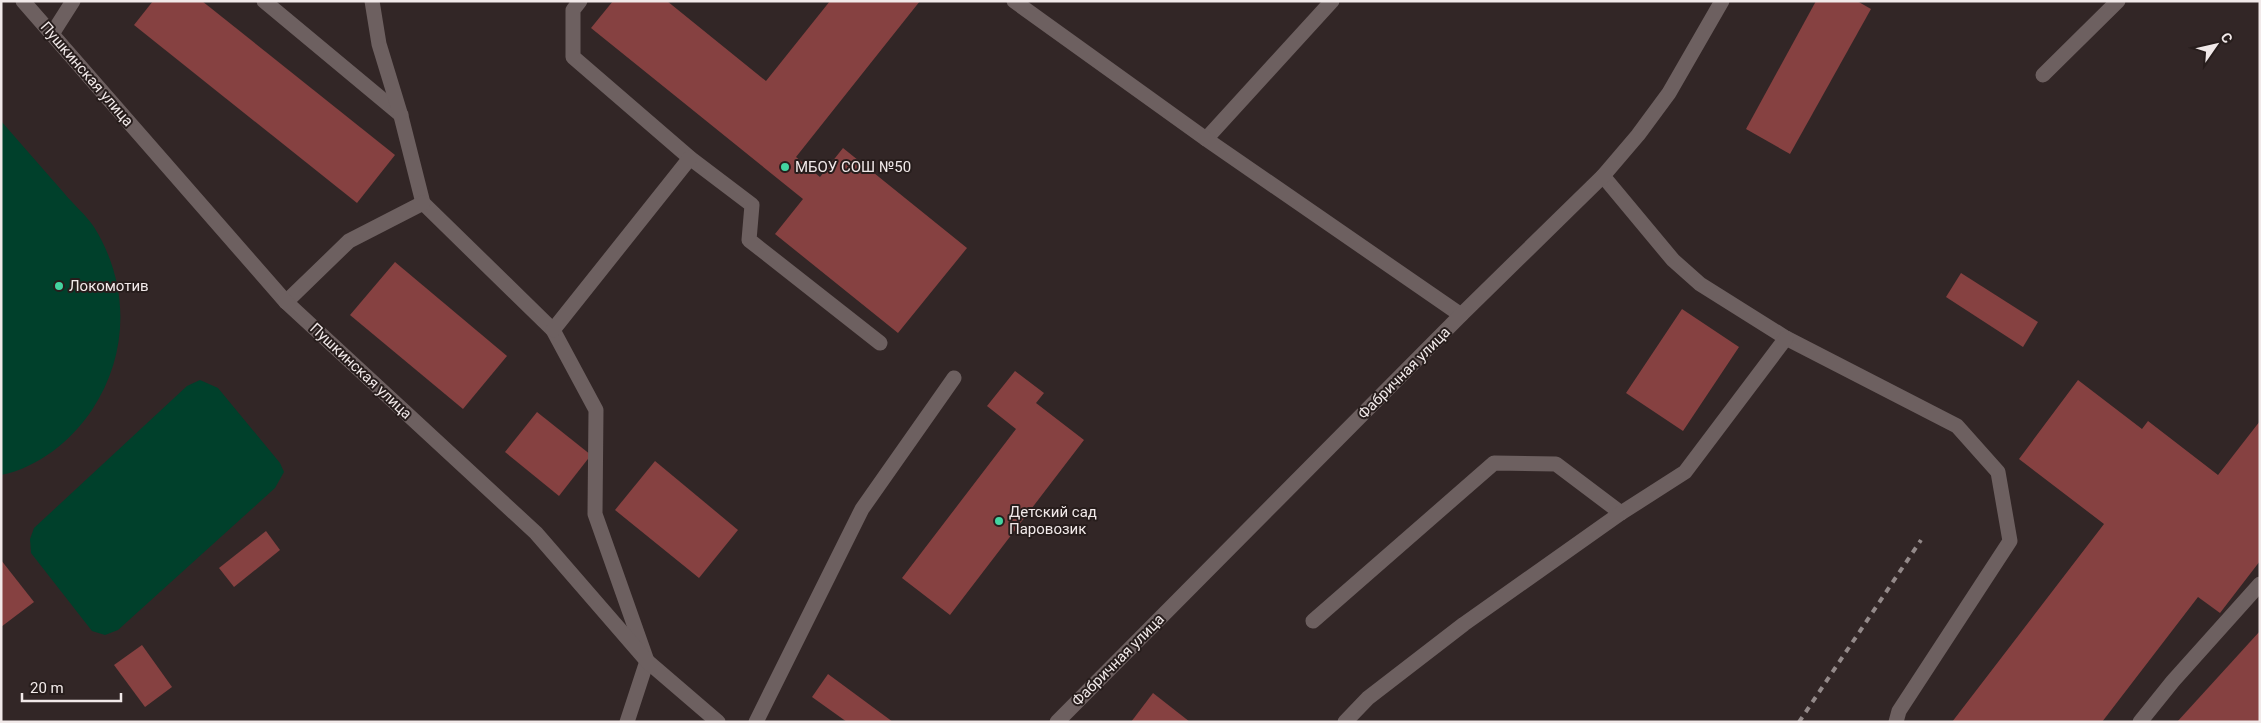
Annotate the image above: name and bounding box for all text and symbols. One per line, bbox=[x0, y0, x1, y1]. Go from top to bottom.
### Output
street label: Пушкинская улица bbox=[37, 18, 137, 130]
north arrow bbox=[2191, 20, 2241, 70]
text: С bbox=[2218, 29, 2236, 46]
place label: МБОУ СОШ №50 bbox=[795, 158, 911, 176]
marker: МБОУ СОШ №50 bbox=[779, 161, 791, 173]
place label: Локомотив bbox=[69, 277, 149, 295]
marker: Локомотив bbox=[53, 280, 65, 292]
street label: Пушкинская улица bbox=[306, 319, 416, 423]
street label: Фабричная улица bbox=[1354, 323, 1454, 423]
place label: Детский сад Паровозик bbox=[1009, 503, 1097, 538]
marker: Детский сад Паровозик bbox=[993, 515, 1005, 527]
street label: Фабричная улица bbox=[1068, 610, 1168, 710]
scale bar bbox=[22, 670, 121, 702]
text: 20 m bbox=[30, 679, 64, 697]

